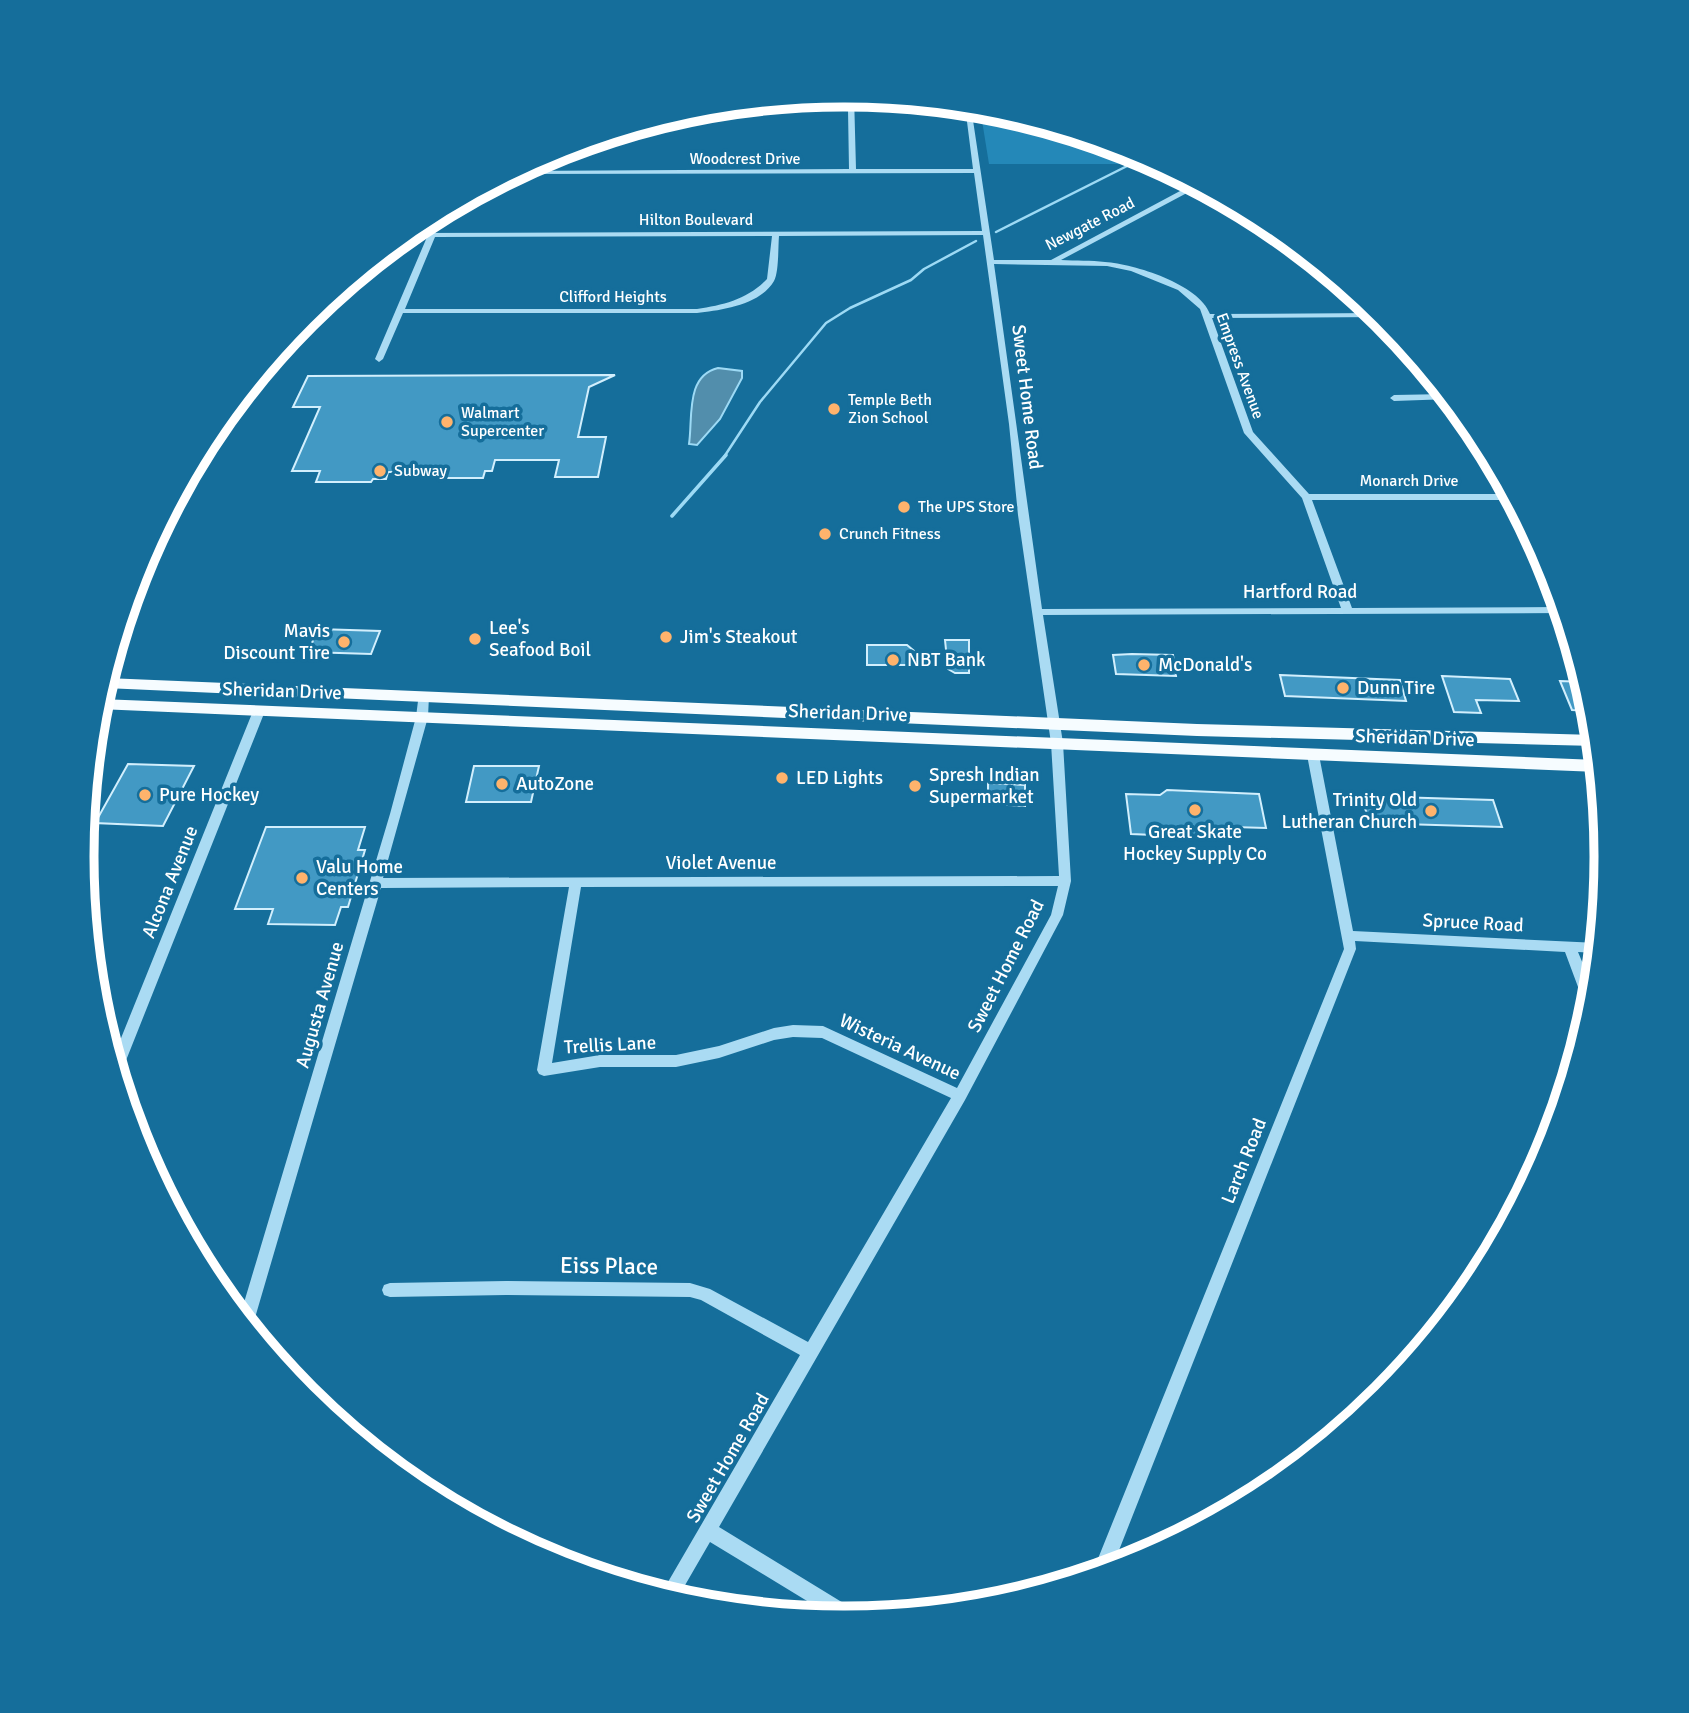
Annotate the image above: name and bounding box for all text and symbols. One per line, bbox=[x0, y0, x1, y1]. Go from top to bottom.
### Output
street label: Woodcrest Drive bbox=[689, 149, 801, 169]
street label: Newgate Road bbox=[1042, 193, 1138, 255]
street label: Hilton Boulevard bbox=[639, 210, 753, 230]
street label: Clifford Heights bbox=[559, 287, 667, 307]
street label: Empress Avenue bbox=[1212, 310, 1268, 422]
street label: Sweet Home Road bbox=[1006, 323, 1048, 471]
place label: Temple Beth Zion School bbox=[848, 390, 932, 428]
marker: Temple Beth Zion School bbox=[826, 401, 842, 417]
place label: Walmart Supercenter bbox=[461, 403, 544, 441]
marker: Walmart Supercenter bbox=[439, 414, 455, 430]
place label: Subway bbox=[394, 461, 447, 481]
marker: Subway bbox=[372, 463, 388, 479]
street label: Monarch Drive bbox=[1359, 471, 1459, 491]
place label: The UPS Store bbox=[918, 497, 1015, 517]
marker: The UPS Store bbox=[896, 499, 912, 515]
place label: Crunch Fitness bbox=[839, 524, 941, 544]
marker: Crunch Fitness bbox=[817, 526, 833, 542]
street label: Hartford Road bbox=[1243, 580, 1357, 604]
place label: Lee's Seafood Boil bbox=[489, 616, 591, 662]
place label: Mavis Discount Tire bbox=[223, 619, 330, 665]
place label: Jim's Steakout bbox=[680, 625, 798, 649]
marker: Jim's Steakout bbox=[658, 629, 674, 645]
marker: Lee's Seafood Boil bbox=[467, 631, 483, 647]
marker: Mavis Discount Tire bbox=[336, 634, 352, 650]
place label: NBT Bank bbox=[907, 648, 986, 672]
marker: NBT Bank bbox=[885, 652, 901, 668]
place label: McDonald's bbox=[1158, 653, 1252, 677]
marker: McDonald's bbox=[1136, 657, 1152, 673]
place label: Dunn Tire bbox=[1357, 676, 1435, 700]
street label: Sheridan Drive bbox=[222, 677, 342, 705]
marker: Dunn Tire bbox=[1335, 680, 1351, 696]
street label: Sheridan Drive bbox=[788, 699, 908, 727]
street label: Sheridan Drive bbox=[1355, 724, 1475, 752]
place label: Spresh Indian Supermarket bbox=[929, 763, 1040, 809]
place label: LED Lights bbox=[796, 766, 883, 790]
marker: LED Lights bbox=[774, 770, 790, 786]
place label: AutoZone bbox=[516, 772, 594, 796]
marker: AutoZone bbox=[494, 776, 510, 792]
marker: Spresh Indian Supermarket bbox=[907, 778, 923, 794]
place label: Pure Hockey bbox=[159, 783, 259, 807]
marker: Pure Hockey bbox=[137, 787, 153, 803]
place label: Trinity Old Lutheran Church bbox=[1281, 788, 1417, 834]
marker: Great Skate Hockey Supply Co bbox=[1187, 802, 1203, 818]
marker: Trinity Old Lutheran Church bbox=[1423, 803, 1439, 819]
place label: Great Skate Hockey Supply Co bbox=[1123, 820, 1267, 866]
street label: Alcona Avenue bbox=[137, 822, 203, 942]
street label: Violet Avenue bbox=[665, 851, 777, 875]
place label: Valu Home Centers bbox=[316, 855, 403, 901]
marker: Valu Home Centers bbox=[294, 870, 310, 886]
street label: Sweet Home Road bbox=[962, 896, 1050, 1036]
street label: Spruce Road bbox=[1422, 908, 1524, 938]
street label: Augusta Avenue bbox=[290, 939, 350, 1071]
street label: Wisteria Avenue bbox=[835, 1008, 965, 1086]
street label: Trellis Lane bbox=[563, 1031, 657, 1059]
street label: Larch Road bbox=[1216, 1115, 1272, 1207]
street label: Eiss Place bbox=[560, 1251, 658, 1281]
street label: Sweet Home Road bbox=[681, 1389, 775, 1527]

